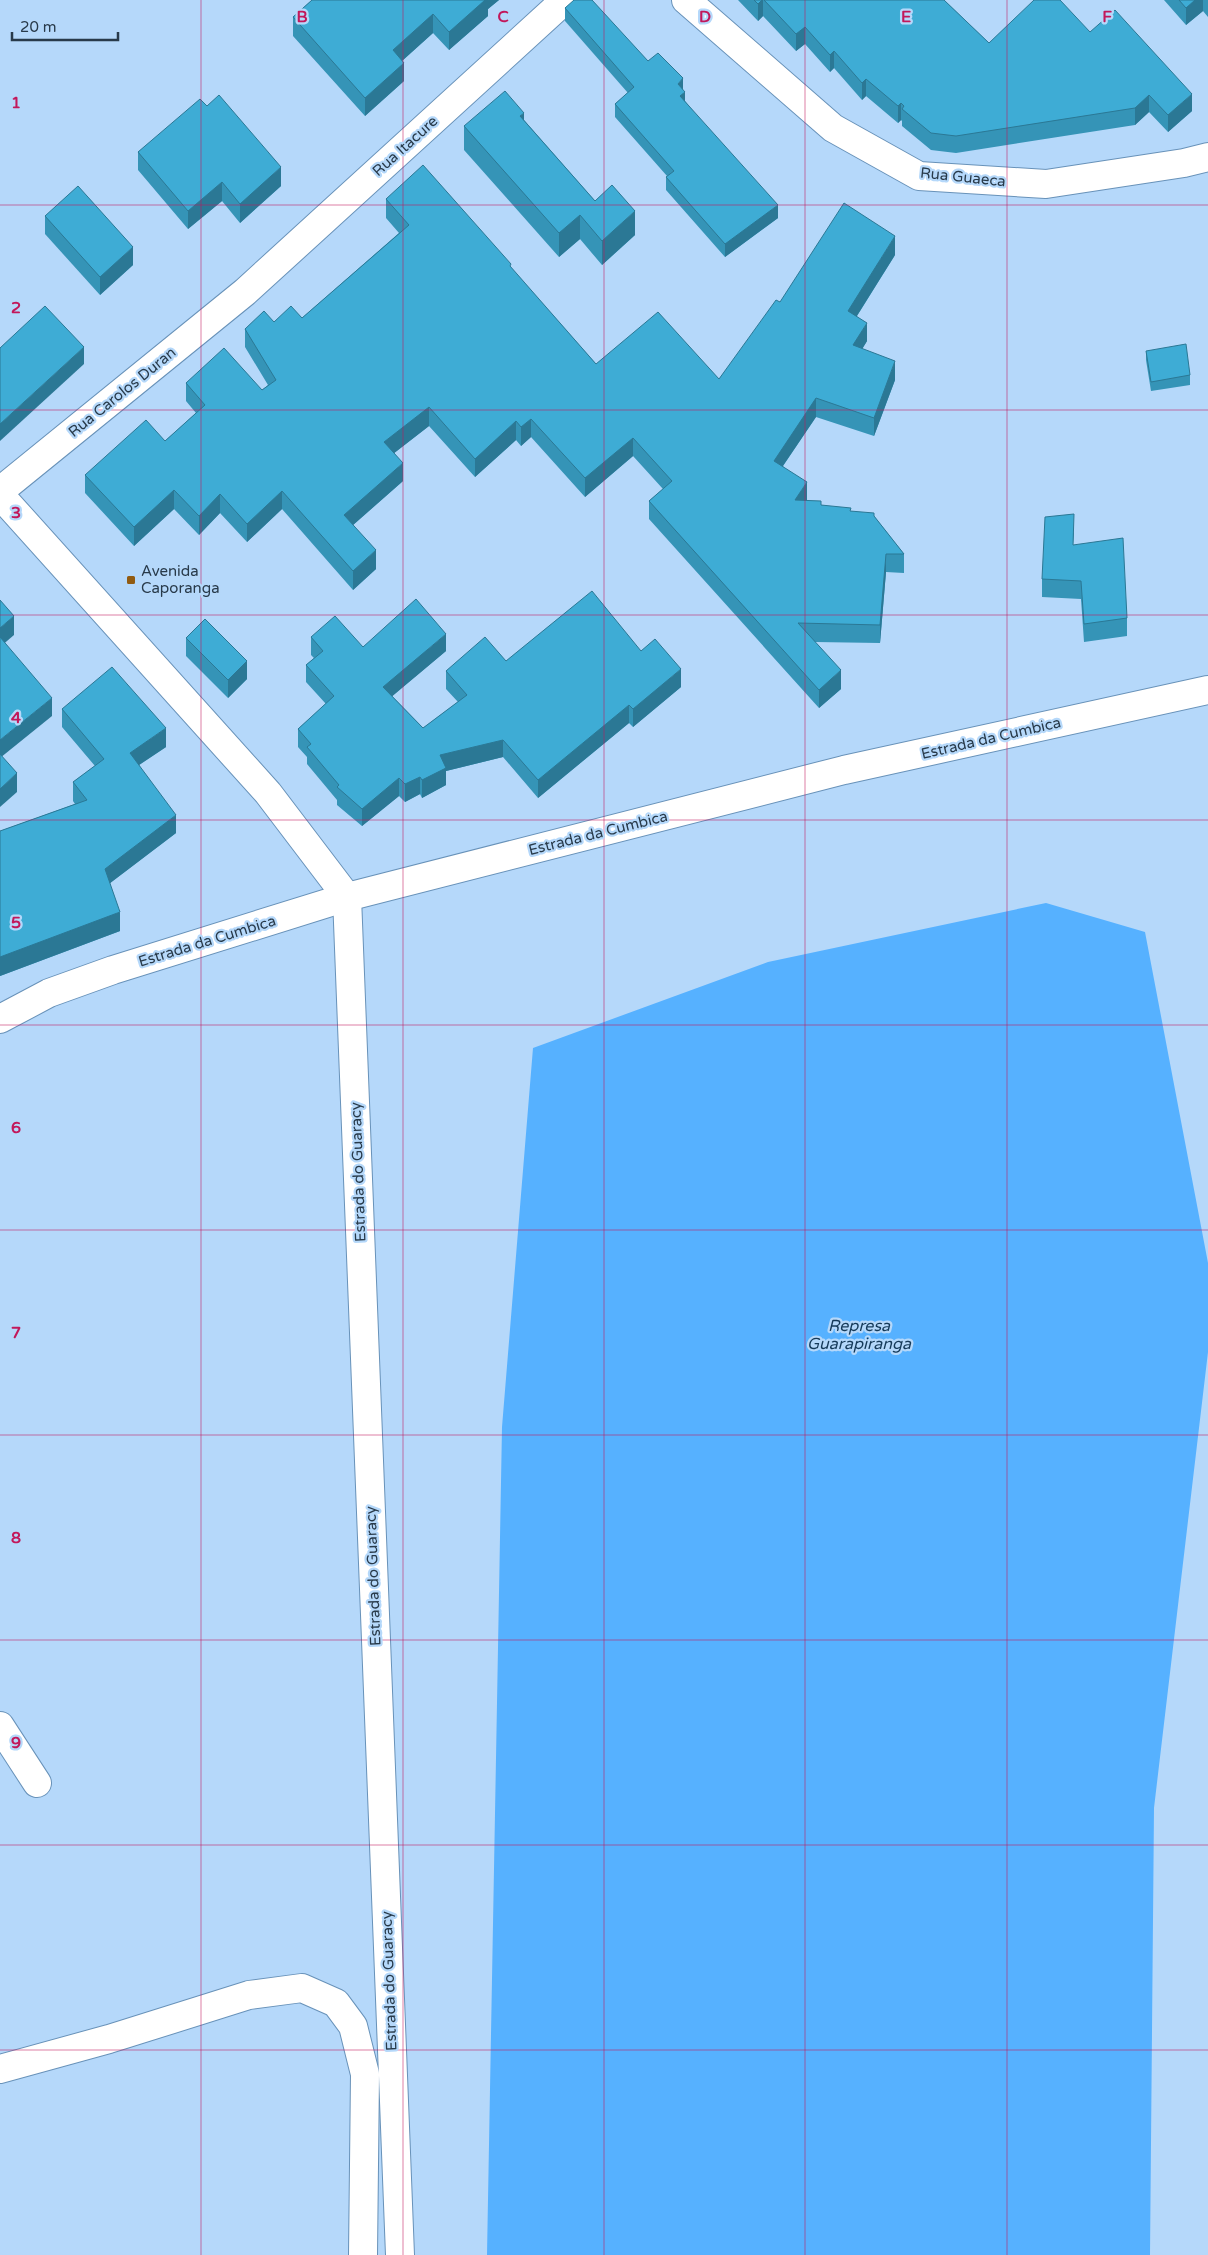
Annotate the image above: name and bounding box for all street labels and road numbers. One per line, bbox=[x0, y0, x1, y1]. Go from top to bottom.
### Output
street label: Rua Itacure bbox=[369, 112, 441, 180]
street label: Rua Guaeca bbox=[919, 164, 1007, 190]
street label: Rua Carolos Duran bbox=[65, 343, 179, 441]
street label: Estrada da Cumbica bbox=[919, 713, 1063, 763]
street label: Estrada da Cumbica bbox=[526, 807, 670, 859]
street label: Estrada da Cumbica bbox=[136, 912, 278, 970]
street label: Estrada do Guaracy bbox=[347, 1102, 369, 1242]
street label: Estrada do Guaracy bbox=[362, 1506, 384, 1646]
street label: Estrada do Guaracy bbox=[378, 1911, 400, 2051]

